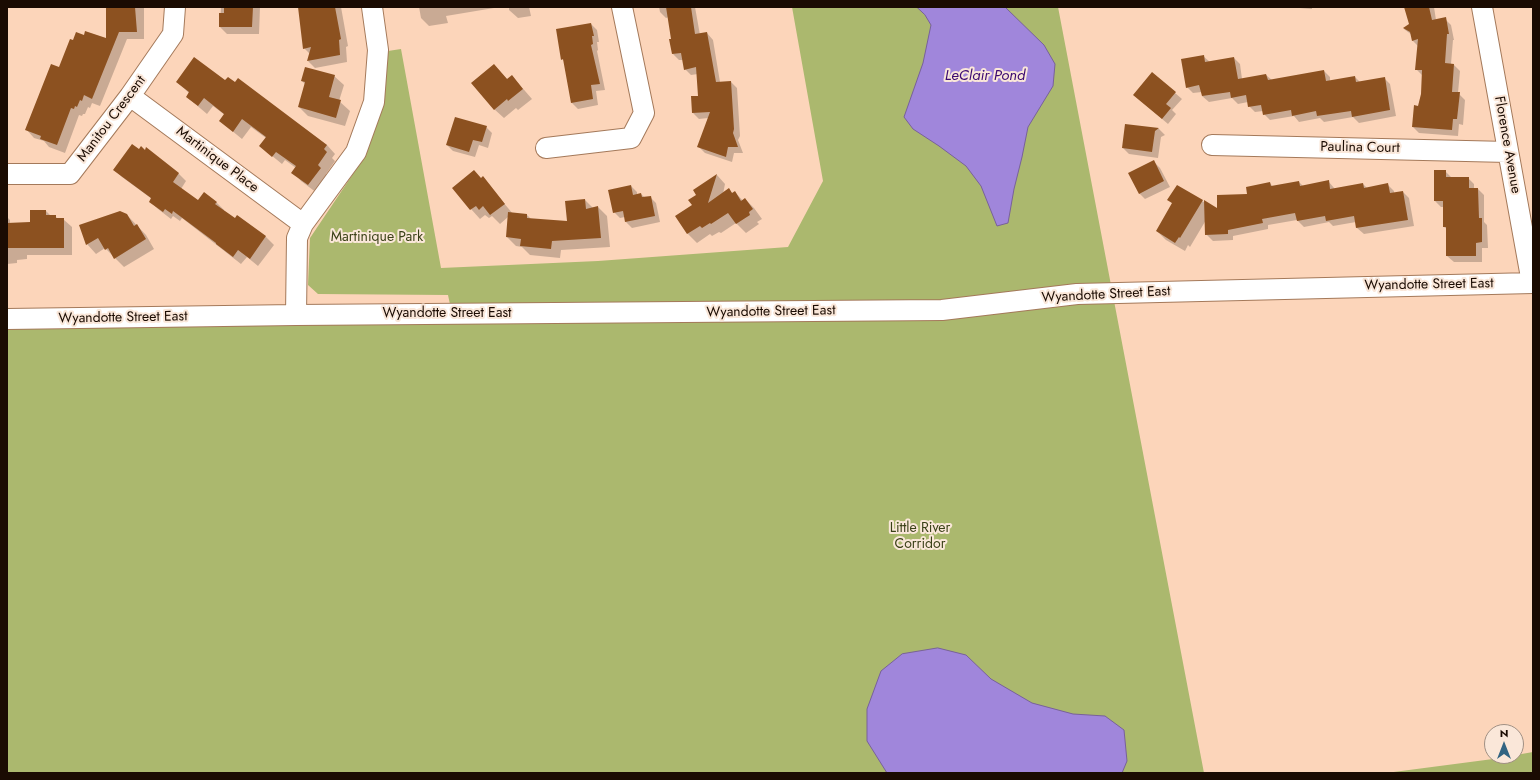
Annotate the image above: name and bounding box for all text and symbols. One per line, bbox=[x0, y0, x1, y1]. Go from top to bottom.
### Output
water label: LeClair Pond bbox=[945, 67, 1025, 85]
street label: Manitou Crescent bbox=[74, 73, 150, 165]
street label: Florence Avenue bbox=[1490, 95, 1524, 195]
street label: Martinique Place bbox=[172, 123, 262, 197]
street label: Paulina Court bbox=[1320, 139, 1400, 157]
park label: Martinique Park bbox=[331, 230, 423, 246]
street label: Wyandotte Street East bbox=[1364, 275, 1494, 295]
street label: Wyandotte Street East bbox=[1041, 283, 1171, 307]
street label: Wyandotte Street East bbox=[706, 302, 836, 322]
street label: Wyandotte Street East bbox=[383, 306, 511, 322]
street label: Wyandotte Street East bbox=[58, 308, 188, 328]
park label: Little River Corridor bbox=[890, 521, 950, 554]
north arrow bbox=[1484, 724, 1524, 764]
text: N bbox=[1500, 725, 1508, 741]

